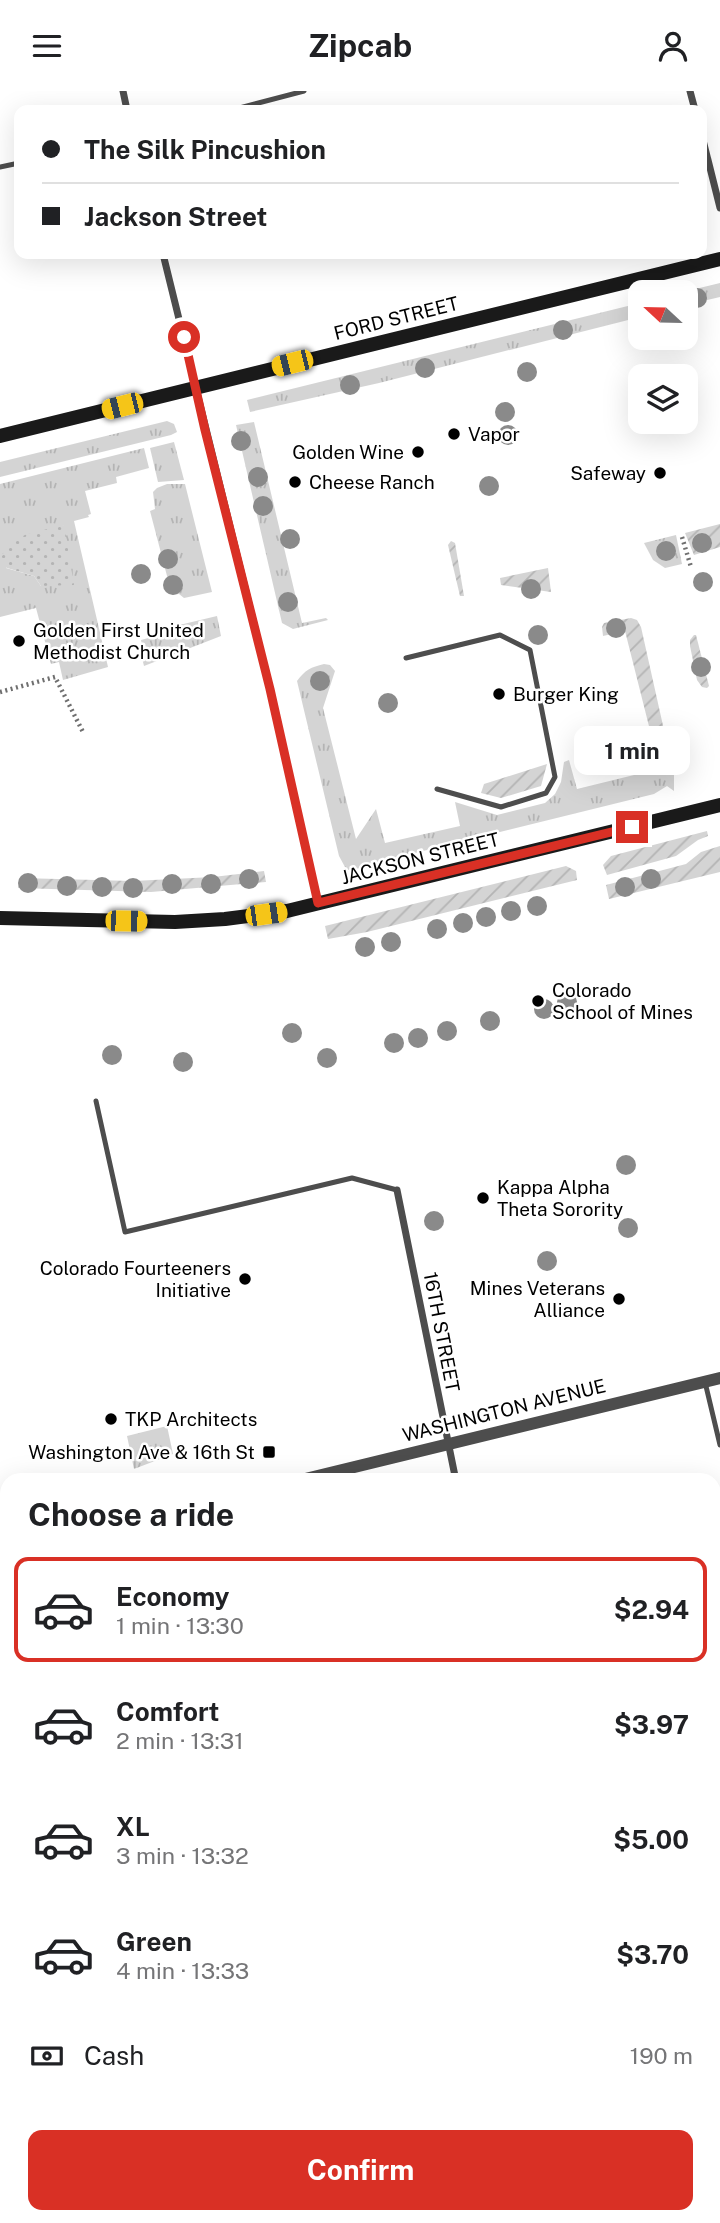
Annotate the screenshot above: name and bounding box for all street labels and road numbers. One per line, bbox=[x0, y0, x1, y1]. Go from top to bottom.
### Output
street label: FORD STREET bbox=[331, 292, 461, 344]
street label: JACKSON STREET bbox=[339, 828, 501, 888]
street label: 16TH STREET bbox=[420, 1270, 464, 1394]
street label: WASHINGTON AVENUE bbox=[400, 1374, 608, 1446]

